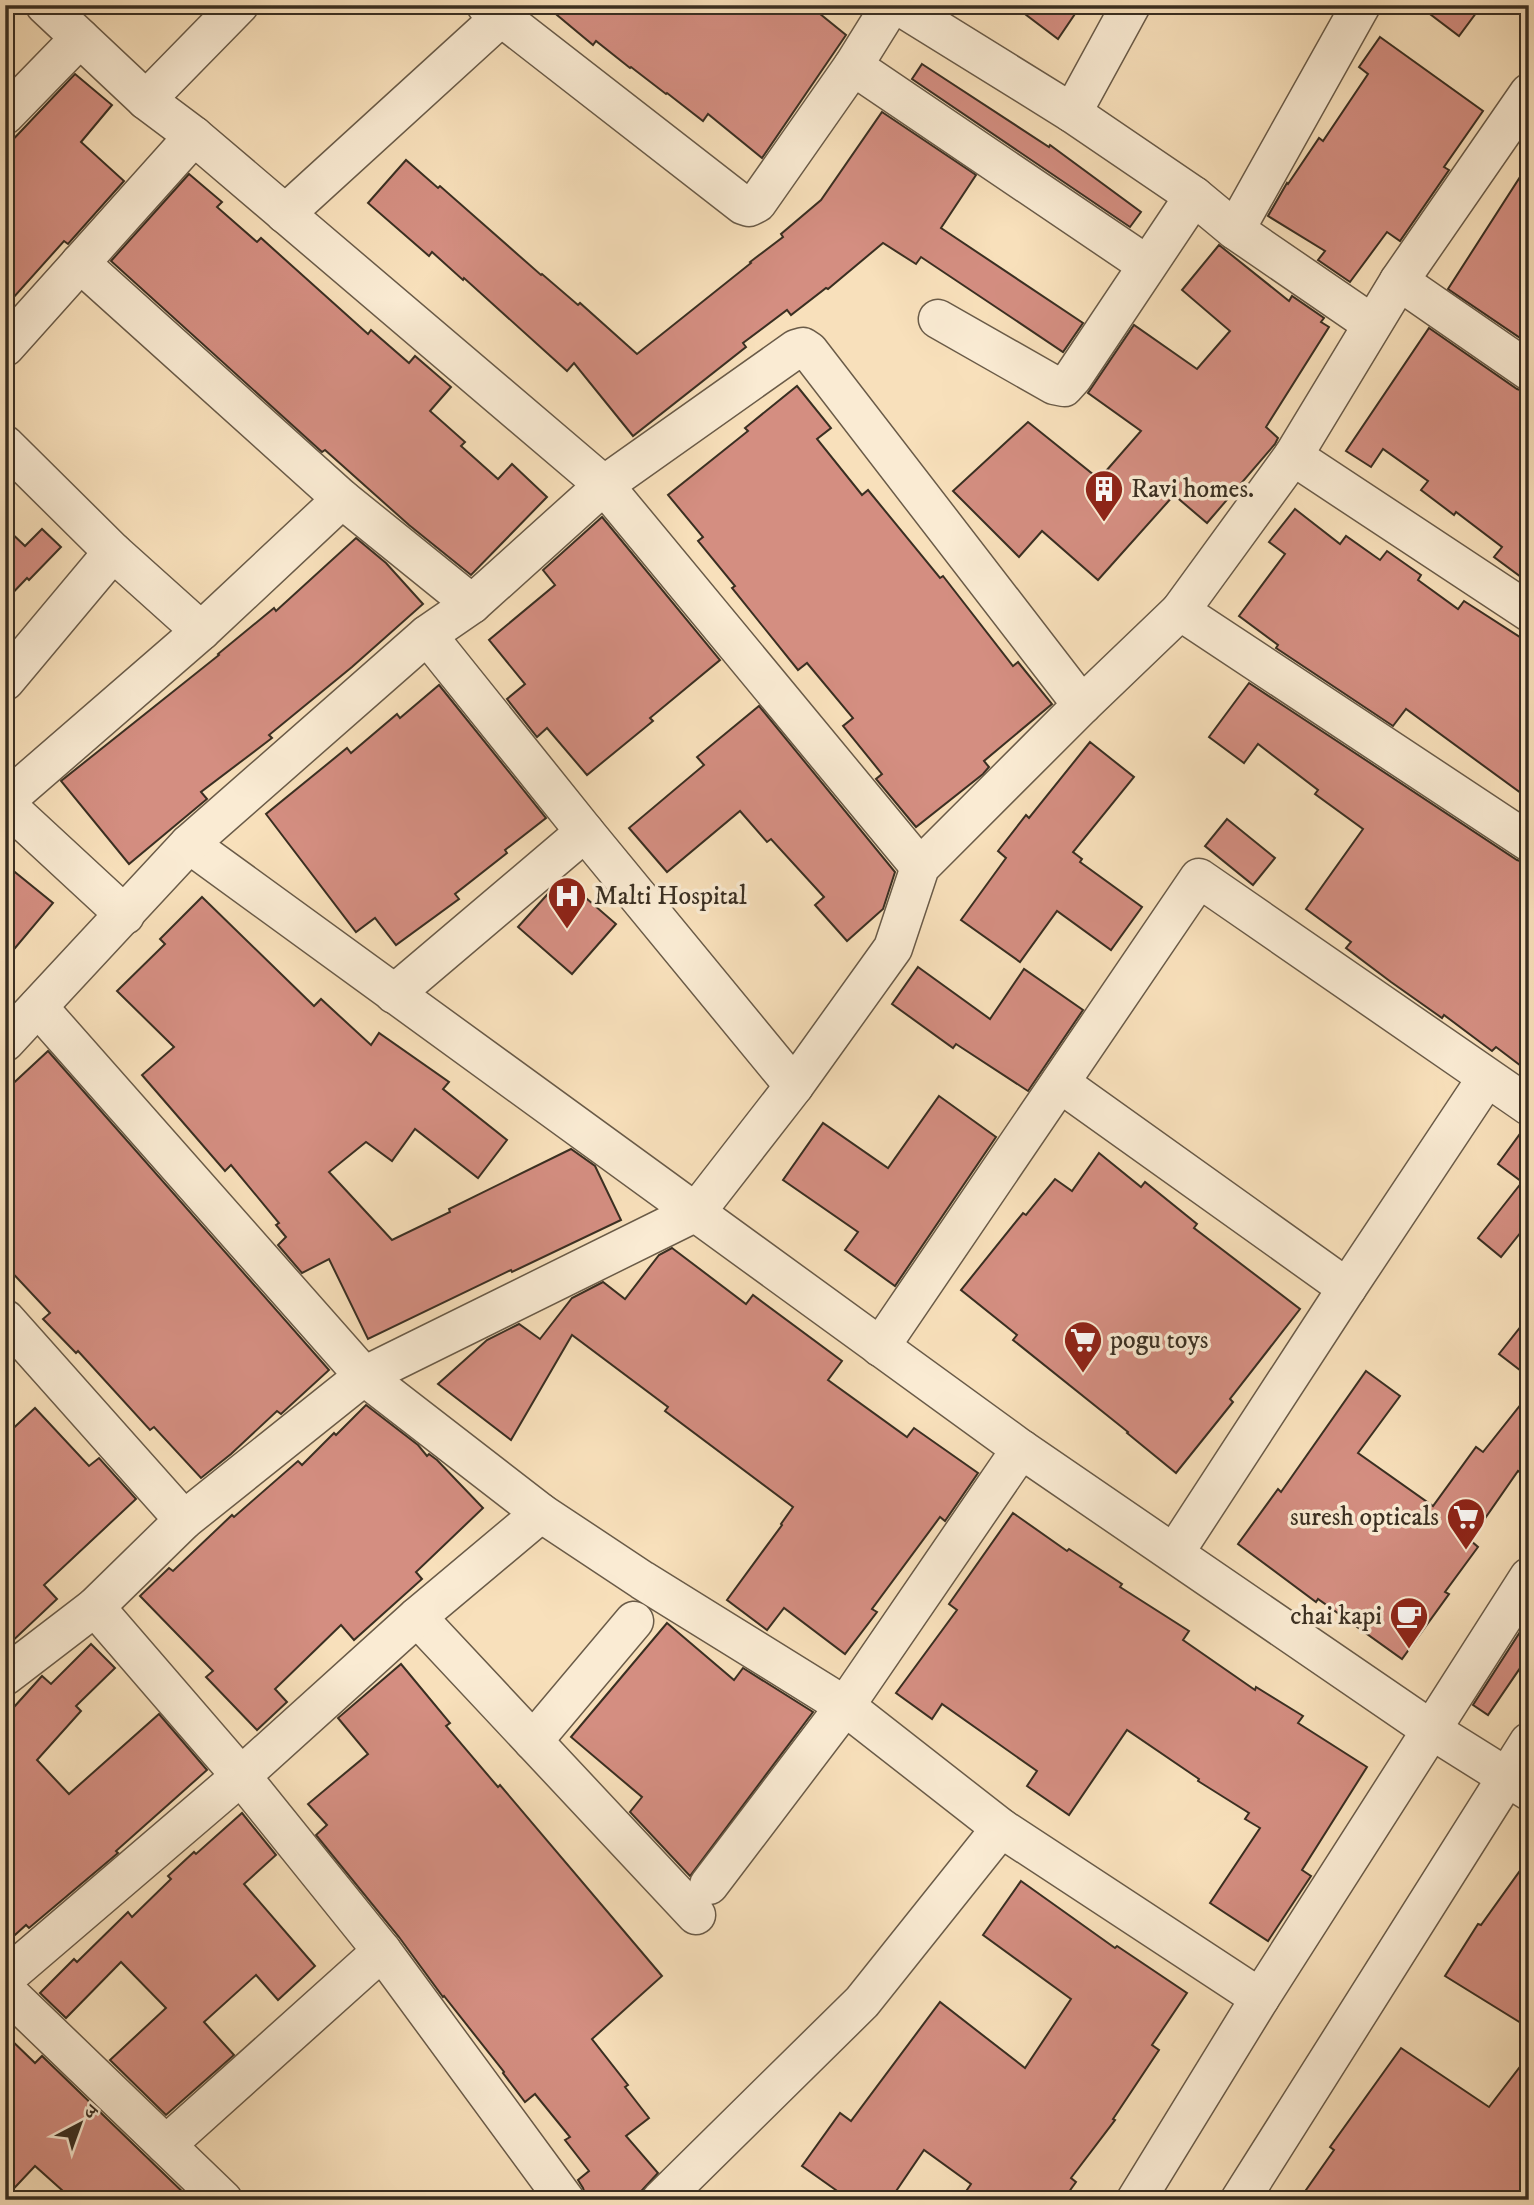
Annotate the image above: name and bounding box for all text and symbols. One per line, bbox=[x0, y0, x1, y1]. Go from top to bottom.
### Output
building icon: Ravi homes. bbox=[1083, 468, 1125, 523]
place label: Ravi homes. bbox=[1131, 473, 1254, 506]
hospital icon: Malti Hospital bbox=[546, 875, 588, 930]
place label: Malti Hospital bbox=[594, 880, 747, 913]
supermarket icon: pogu toys bbox=[1062, 1319, 1104, 1374]
place label: pogu toys bbox=[1109, 1324, 1208, 1357]
supermarket icon: suresh opticals bbox=[1445, 1496, 1487, 1551]
place label: suresh opticals bbox=[1290, 1501, 1439, 1534]
cafe icon: chai kapi bbox=[1388, 1595, 1430, 1650]
place label: chai kapi bbox=[1290, 1600, 1382, 1633]
north arrow bbox=[46, 2090, 116, 2160]
text: उ bbox=[77, 2099, 102, 2125]

